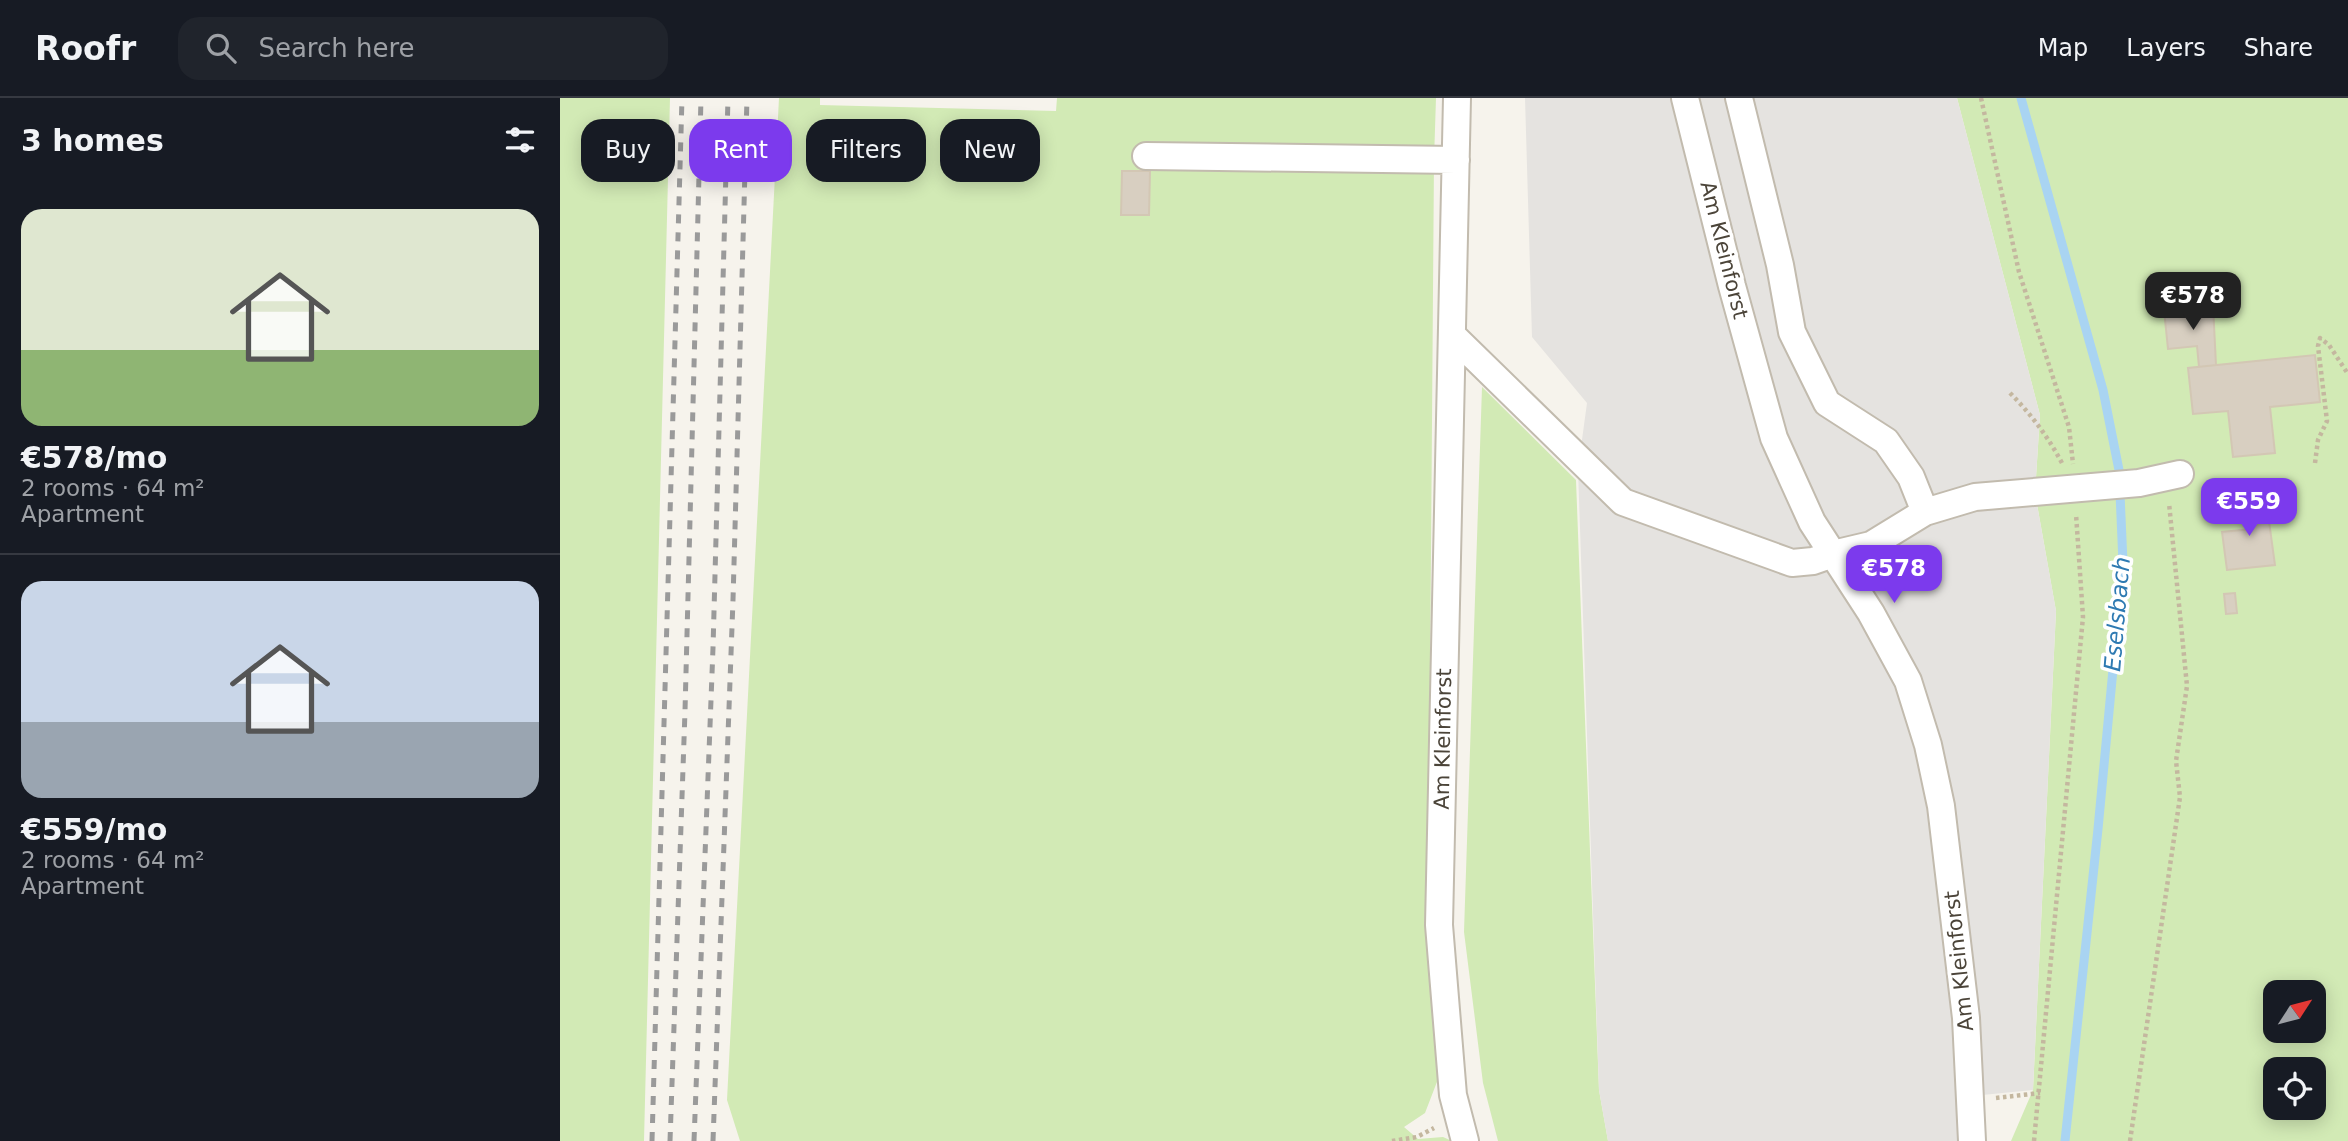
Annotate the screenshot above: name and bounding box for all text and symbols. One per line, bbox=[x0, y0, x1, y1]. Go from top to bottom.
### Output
search box bbox=[178, 17, 668, 80]
text: Roofr bbox=[35, 29, 136, 68]
icon: search bbox=[202, 29, 240, 67]
text: Search here bbox=[258, 33, 415, 63]
text: Map bbox=[2038, 34, 2088, 62]
text: Layers bbox=[2126, 34, 2206, 62]
text: Share bbox=[2244, 34, 2313, 62]
chip: Buy bbox=[581, 119, 675, 182]
chip: Rent bbox=[689, 119, 792, 182]
chip: Filters bbox=[806, 119, 926, 182]
chip: New bbox=[940, 119, 1040, 182]
icon: filters bbox=[501, 121, 539, 159]
text: 3 homes bbox=[21, 123, 164, 158]
street label: Am Kleinforst bbox=[1695, 179, 1753, 321]
icon: home bbox=[217, 254, 343, 380]
pin: €578 bbox=[2152, 272, 2234, 332]
text: €578 bbox=[2161, 282, 2225, 308]
text: €578/mo bbox=[21, 440, 167, 475]
text: 2 rooms · 64 m² bbox=[21, 475, 205, 501]
pin: €559 bbox=[2208, 478, 2290, 538]
text: €559 bbox=[2217, 488, 2281, 514]
text: Apartment bbox=[21, 501, 144, 527]
pin: €578 bbox=[1853, 546, 1935, 605]
text: €578 bbox=[1862, 555, 1926, 581]
water label: Eselsbach bbox=[2099, 556, 2135, 672]
icon: home bbox=[217, 626, 343, 752]
street label: Am Kleinforst bbox=[1430, 668, 1456, 810]
text: €559/mo bbox=[21, 812, 167, 847]
text: 2 rooms · 64 m² bbox=[21, 847, 205, 873]
text: Apartment bbox=[21, 873, 144, 899]
street label: Am Kleinforst bbox=[1940, 890, 1978, 1032]
north arrow bbox=[2263, 980, 2326, 1043]
map controls bbox=[2263, 980, 2326, 1120]
button: locate bbox=[2263, 1057, 2326, 1120]

